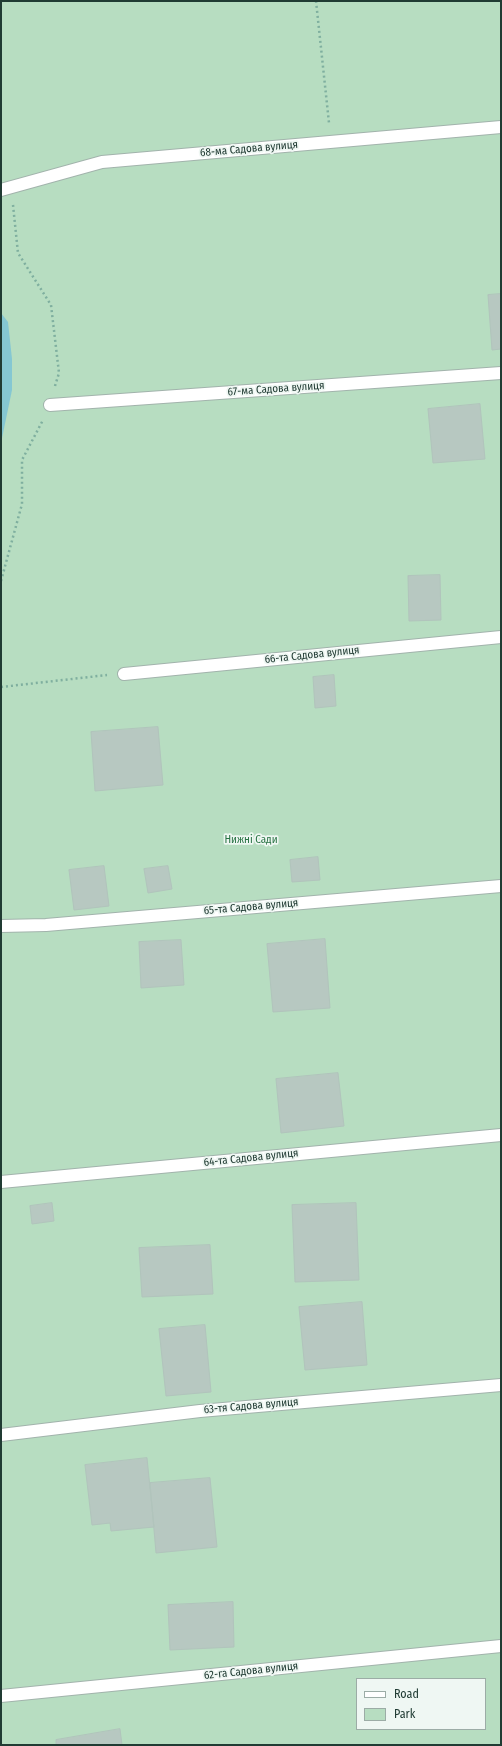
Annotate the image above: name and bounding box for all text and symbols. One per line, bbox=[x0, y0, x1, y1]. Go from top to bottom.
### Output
street label: 68-ма Садова вулиця bbox=[199, 138, 299, 160]
street label: 67-ма Садова вулиця bbox=[227, 379, 325, 399]
street label: 66-та Садова вулиця bbox=[264, 643, 360, 667]
park label: Нижні Сади bbox=[224, 833, 278, 847]
street label: 65-та Садова вулиця bbox=[203, 896, 299, 918]
street label: 64-та Садова вулиця bbox=[203, 1146, 299, 1170]
street label: 63-тя Садова вулиця bbox=[203, 1395, 299, 1417]
street label: 62-га Садова вулиця bbox=[203, 1659, 299, 1683]
legend bbox=[356, 1678, 486, 1730]
text: Road bbox=[394, 1687, 419, 1701]
text: Park bbox=[394, 1707, 415, 1721]

